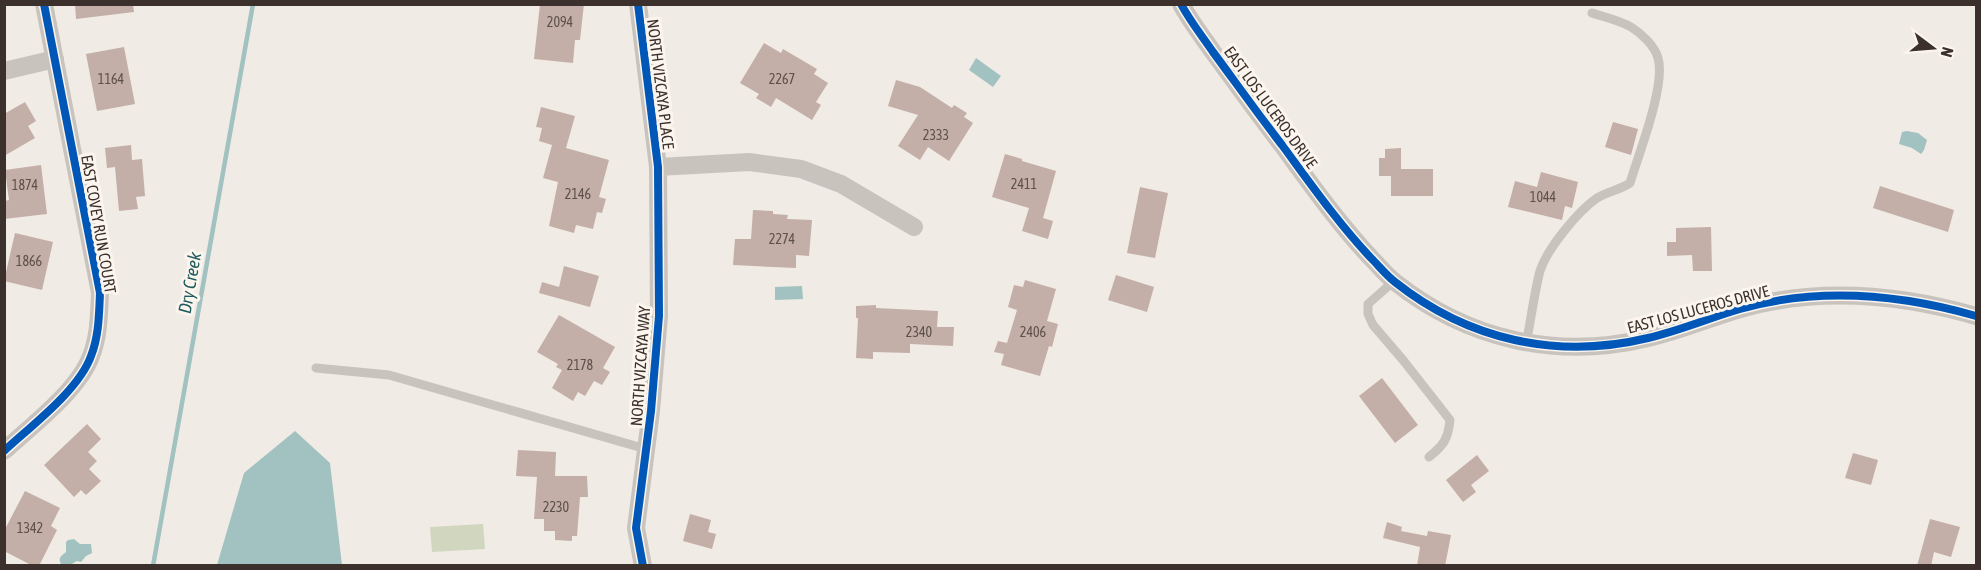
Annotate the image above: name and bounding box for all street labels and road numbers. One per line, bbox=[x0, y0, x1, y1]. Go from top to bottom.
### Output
street label: NORTH VIZCAYA PLACE bbox=[644, 18, 678, 150]
street label: EAST LOS LUCEROS DRIVE bbox=[1221, 43, 1321, 172]
street label: EAST COVEY RUN COURT bbox=[78, 153, 120, 295]
street label: EAST LOS LUCEROS DRIVE bbox=[1625, 281, 1771, 337]
street label: NORTH VIZCAYA WAY bbox=[627, 304, 653, 427]

